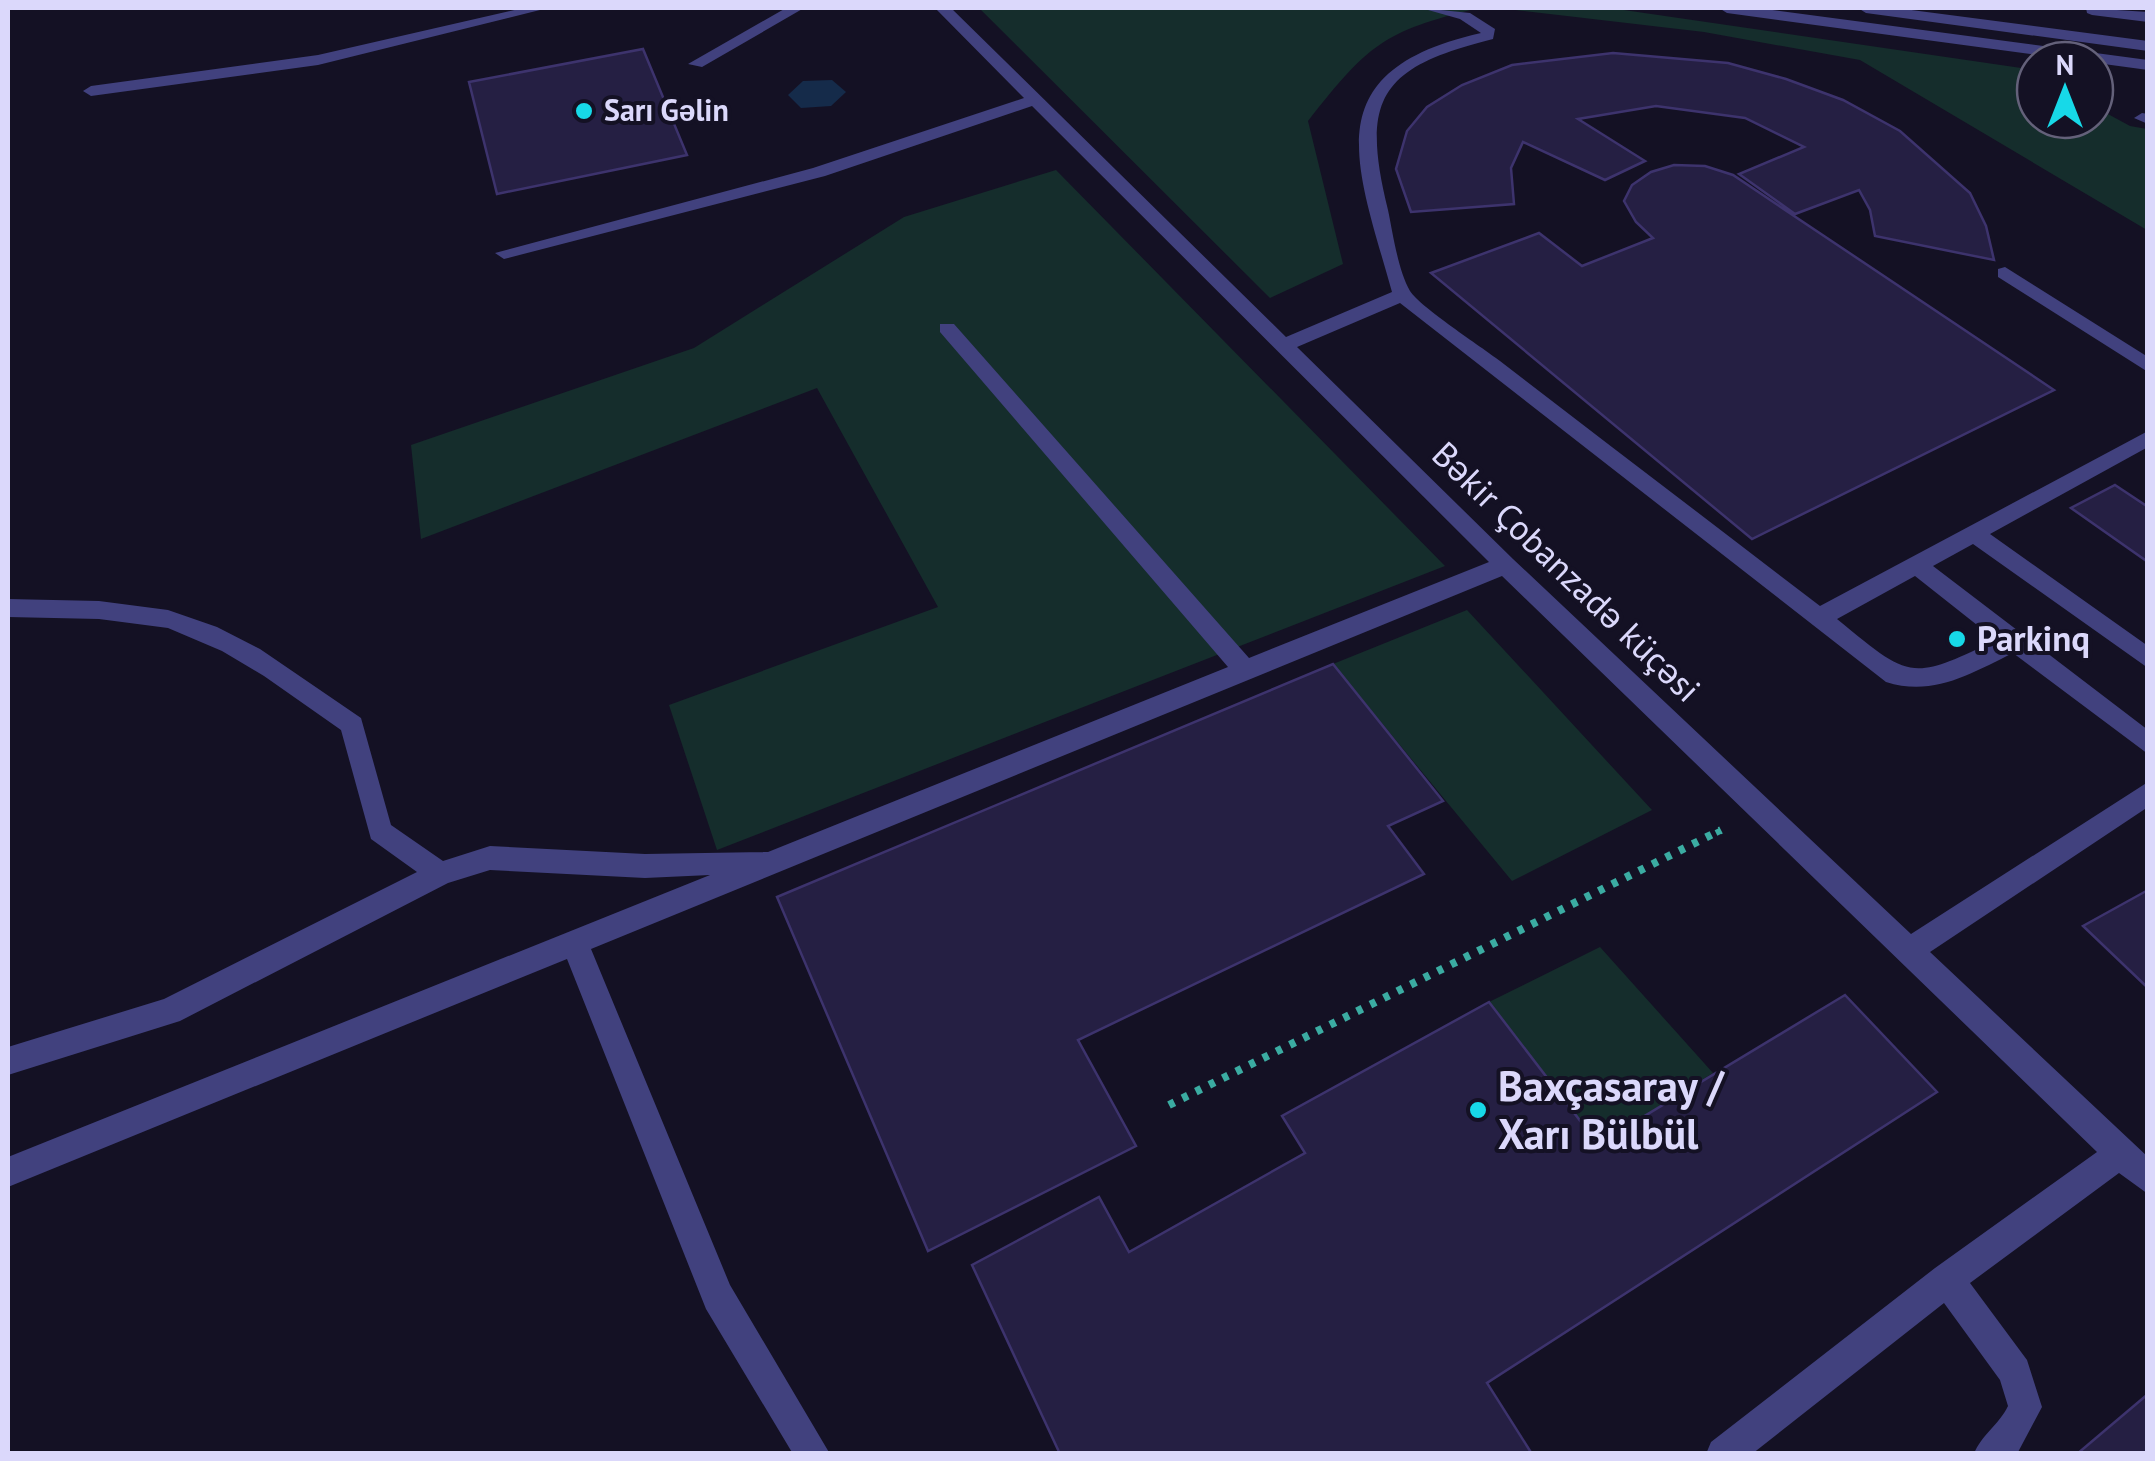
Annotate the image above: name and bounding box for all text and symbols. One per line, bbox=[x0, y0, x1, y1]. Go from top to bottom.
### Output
north arrow bbox=[2015, 40, 2115, 140]
text: N bbox=[2056, 46, 2074, 83]
place label: Sarı Gəlin bbox=[604, 90, 729, 129]
marker: Sarı Gəlin bbox=[573, 100, 595, 122]
street label: Bəkir Çobanzadə küçəsi bbox=[1423, 431, 1711, 711]
place label: Parkinq bbox=[1977, 615, 2090, 661]
marker: Parkinq bbox=[1946, 628, 1968, 650]
place label: Baxçasaray / Xarı Bülbül bbox=[1498, 1058, 1726, 1161]
marker: Baxçasaray / Xarı Bülbül bbox=[1467, 1099, 1489, 1121]

